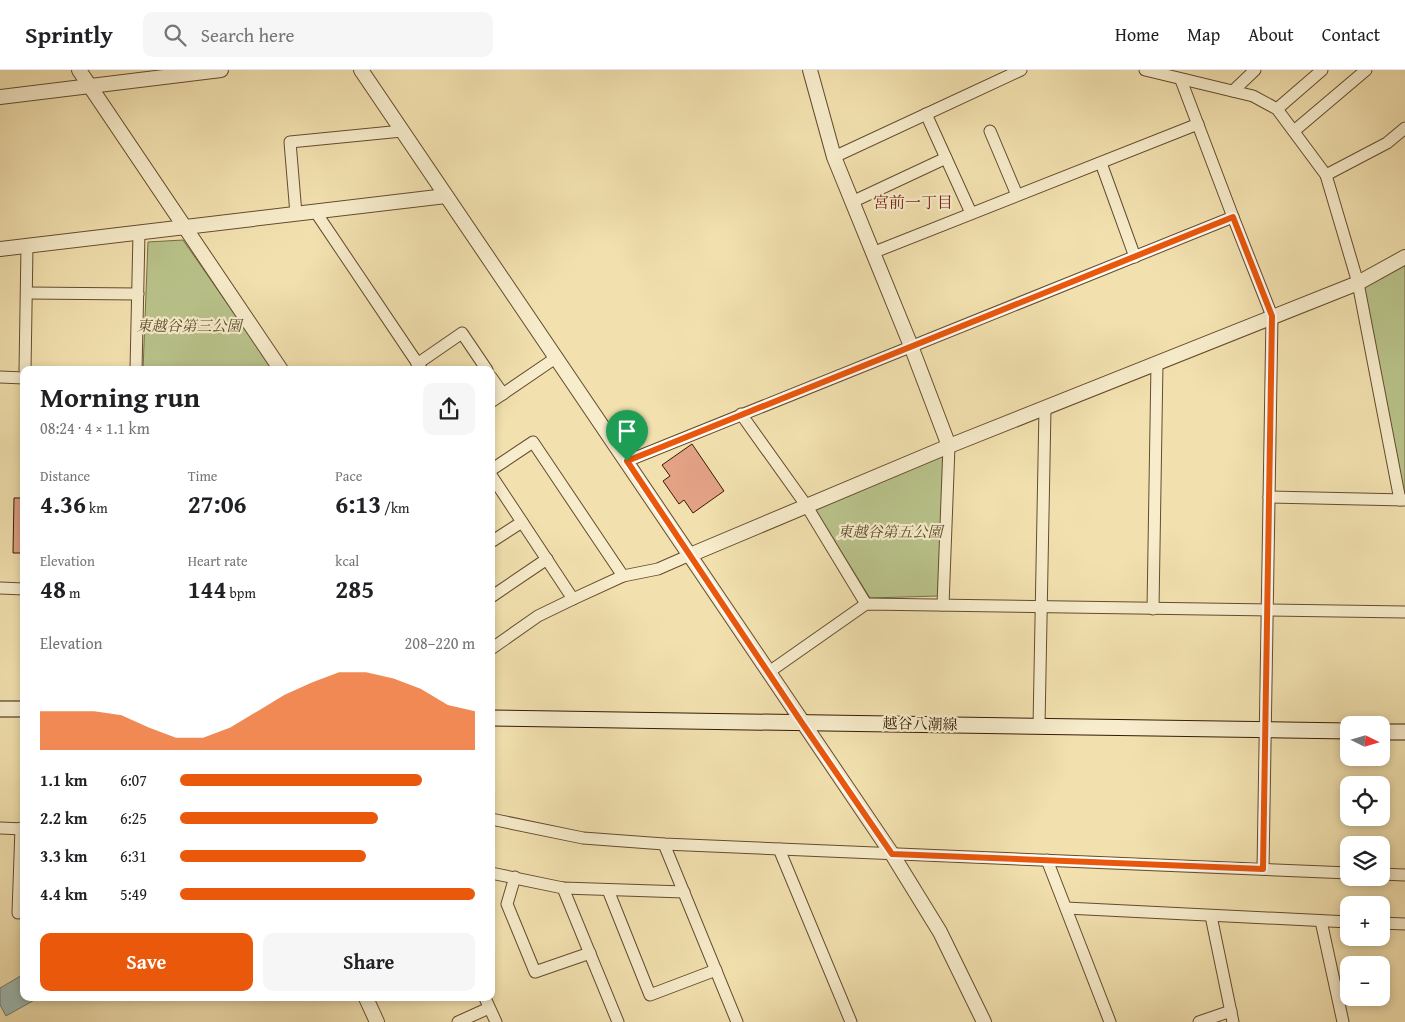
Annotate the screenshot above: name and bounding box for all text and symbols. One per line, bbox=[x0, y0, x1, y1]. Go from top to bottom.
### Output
search box bbox=[143, 12, 493, 57]
text: Sprintly bbox=[25, 17, 113, 52]
icon: search bbox=[161, 21, 189, 49]
text: Search here bbox=[201, 21, 294, 49]
text: Home bbox=[1115, 21, 1159, 48]
text: Map bbox=[1187, 21, 1220, 48]
text: About bbox=[1248, 21, 1294, 48]
text: Contact bbox=[1322, 21, 1380, 48]
district label: 宮前一丁目 bbox=[873, 190, 953, 214]
park label: 東越谷第三公園 bbox=[136, 315, 244, 336]
text: Morning run bbox=[40, 376, 200, 417]
button: share bbox=[423, 383, 475, 435]
pin bbox=[606, 410, 648, 461]
text: 08:24 · 4 × 1.1 km bbox=[40, 416, 150, 440]
icon: arrive bbox=[613, 417, 641, 445]
text: Distance bbox=[40, 466, 90, 486]
text: Time bbox=[188, 466, 217, 486]
text: Pace bbox=[335, 466, 362, 486]
text: 4.36 bbox=[40, 486, 86, 522]
text: 27:06 bbox=[188, 486, 247, 522]
text: 6:13 bbox=[335, 486, 381, 522]
text: km bbox=[86, 498, 108, 518]
text: /km bbox=[381, 498, 410, 518]
park label: 東越谷第五公園 bbox=[837, 521, 945, 542]
text: Elevation bbox=[40, 551, 95, 571]
text: Heart rate bbox=[188, 551, 248, 571]
text: kcal bbox=[335, 551, 359, 571]
text: 48 bbox=[40, 571, 66, 607]
text: 144 bbox=[188, 571, 227, 607]
text: 285 bbox=[335, 571, 374, 607]
text: m bbox=[66, 583, 80, 603]
text: bpm bbox=[227, 583, 256, 603]
text: Elevation bbox=[40, 631, 103, 655]
text: 208–220 m bbox=[405, 631, 475, 655]
street label: 越谷八潮線 bbox=[882, 712, 958, 735]
north arrow bbox=[1340, 716, 1390, 766]
map controls bbox=[1340, 716, 1390, 1006]
text: 1.1 km bbox=[40, 768, 87, 792]
text: 6:07 bbox=[120, 768, 147, 792]
button: locate bbox=[1340, 776, 1390, 826]
text: 2.2 km bbox=[40, 806, 87, 830]
text: 6:25 bbox=[120, 806, 147, 830]
button: layers bbox=[1340, 836, 1390, 886]
text: 3.3 km bbox=[40, 844, 87, 868]
text: 6:31 bbox=[120, 844, 147, 868]
text: 4.4 km bbox=[40, 882, 87, 906]
text: 5:49 bbox=[120, 882, 147, 906]
button: + bbox=[1340, 896, 1390, 946]
button: Save bbox=[40, 933, 253, 991]
button: Share bbox=[263, 933, 475, 991]
button: − bbox=[1340, 956, 1390, 1006]

